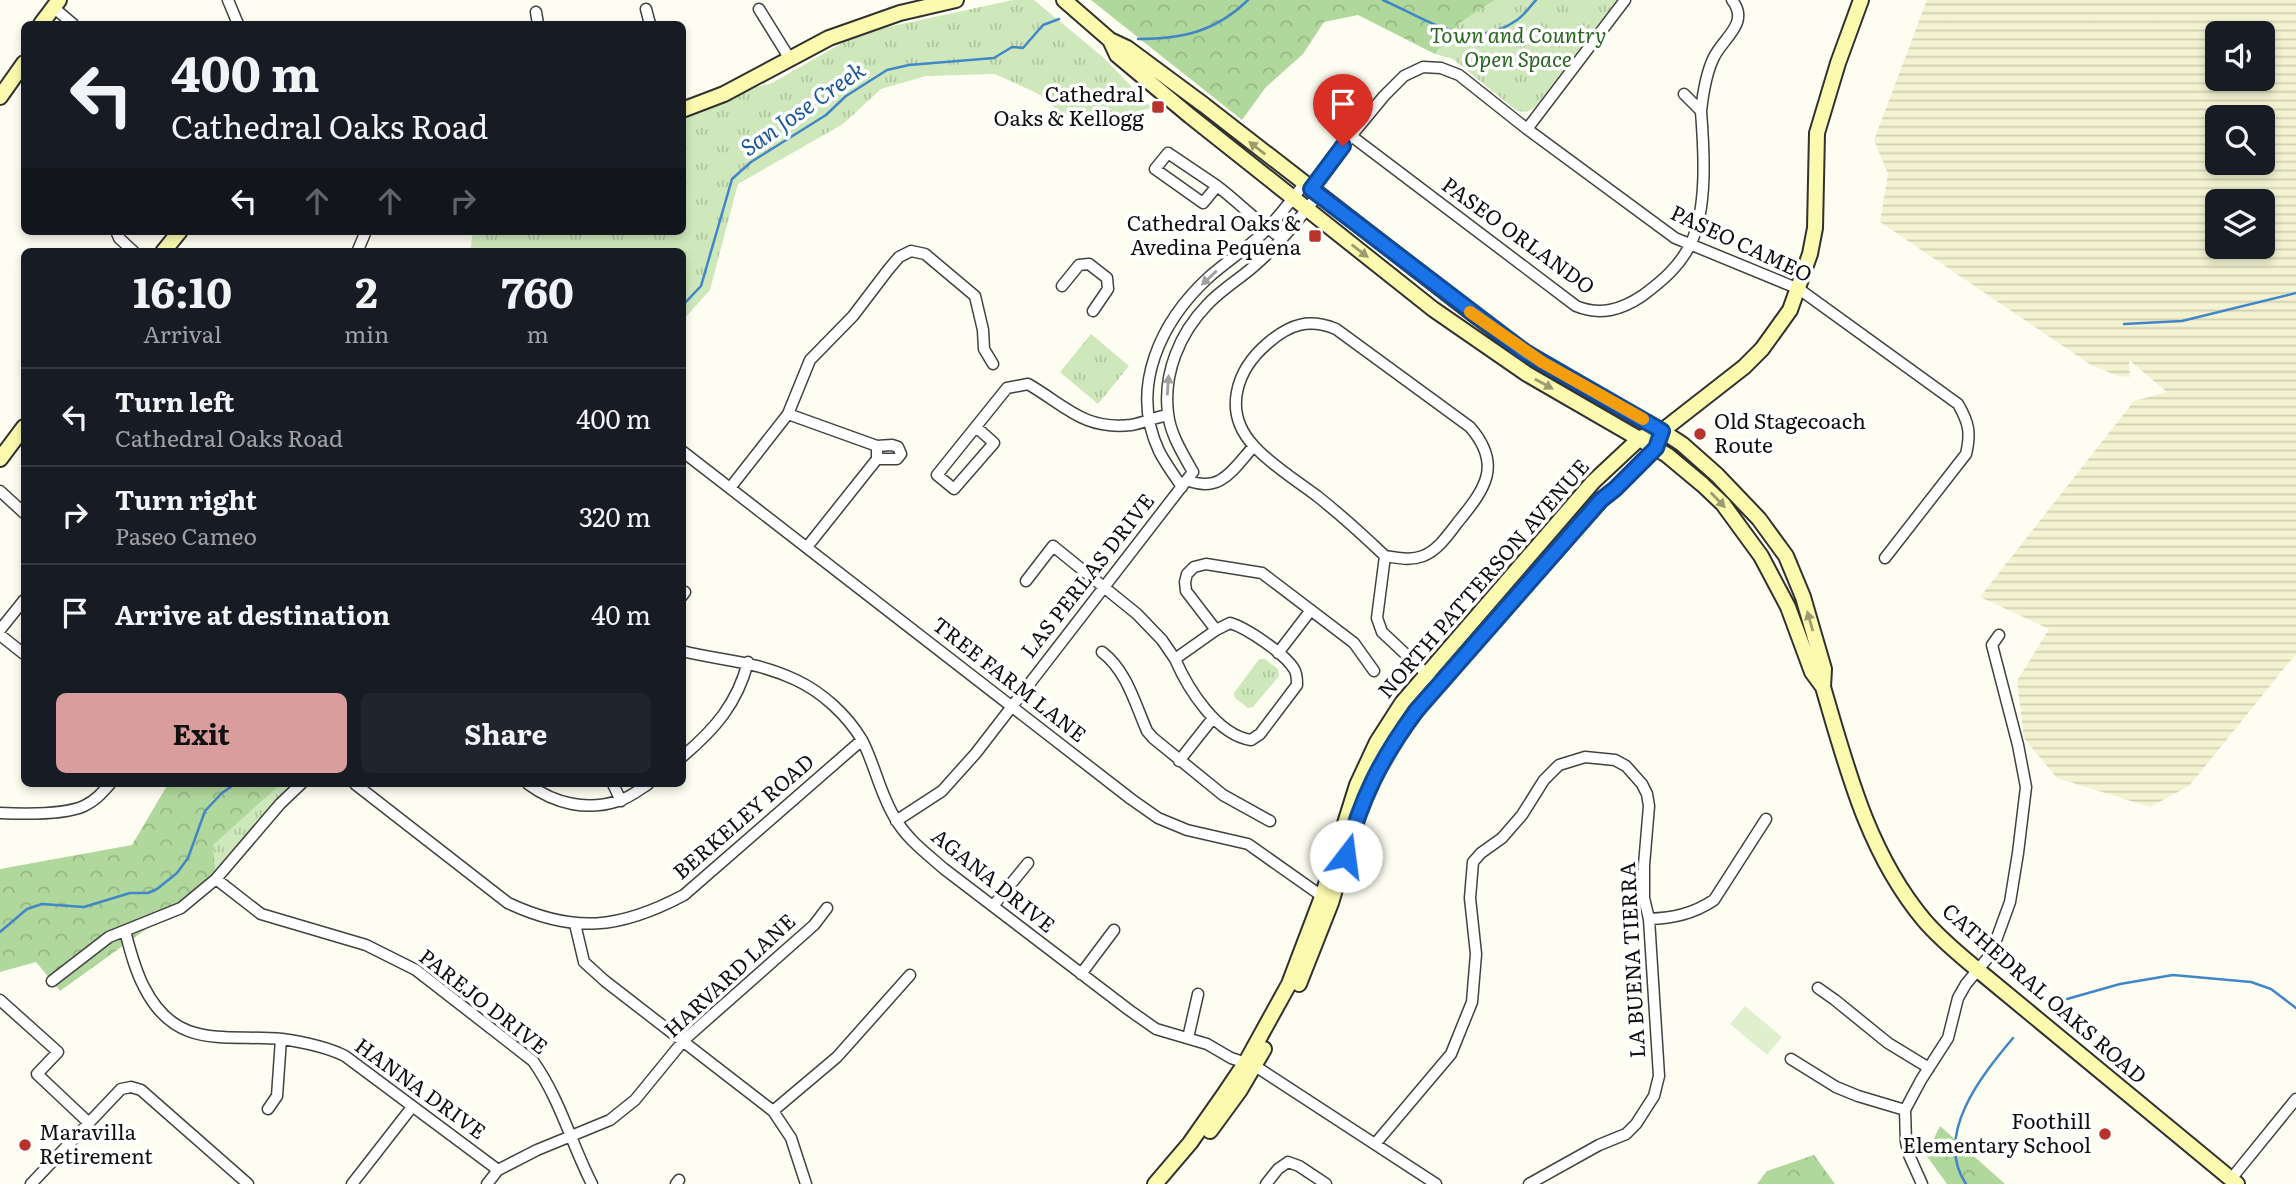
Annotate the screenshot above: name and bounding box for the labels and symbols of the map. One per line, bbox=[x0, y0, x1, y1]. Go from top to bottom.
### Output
park label: Town and Country Open Space bbox=[1430, 18, 1606, 73]
water label: San Jose Creek bbox=[733, 52, 871, 163]
pin bbox=[1313, 74, 1373, 146]
place label: Cathedral Oaks & Kellogg bbox=[993, 77, 1144, 132]
marker: Cathedral Oaks & Kellogg bbox=[1150, 99, 1166, 115]
one-way arrow bbox=[1248, 141, 1266, 155]
street label: PASEO ORLANDO bbox=[1437, 168, 1602, 300]
street label: PASEO CAMEO bbox=[1666, 195, 1818, 288]
place label: Cathedral Oaks & Avedina Pequena bbox=[1127, 206, 1302, 261]
marker: Cathedral Oaks & Avedina Pequena bbox=[1307, 228, 1323, 244]
one-way arrow bbox=[1351, 243, 1369, 258]
one-way arrow bbox=[1201, 269, 1218, 285]
one-way arrow bbox=[1163, 374, 1174, 396]
one-way arrow bbox=[1535, 378, 1554, 390]
place label: Old Stagecoach Route bbox=[1714, 404, 1866, 459]
marker: Old Stagecoach Route bbox=[1692, 426, 1708, 442]
street label: NORTH PATTERSON AVENUE bbox=[1369, 451, 1595, 704]
street label: LAS PERLAS DRIVE bbox=[1012, 486, 1160, 663]
one-way arrow bbox=[1709, 491, 1725, 508]
street label: TREE FARM LANE bbox=[927, 608, 1094, 748]
one-way arrow bbox=[1804, 609, 1815, 631]
street label: BERKELEY ROAD bbox=[665, 745, 820, 885]
street label: AGANA DRIVE bbox=[926, 819, 1063, 939]
position arrow bbox=[1309, 819, 1383, 893]
street label: LA BUENA TIERRA bbox=[1610, 861, 1651, 1059]
street label: CATHEDRAL OAKS ROAD bbox=[1937, 894, 2155, 1090]
street label: HARVARD LANE bbox=[656, 905, 801, 1043]
street label: PAREJO DRIVE bbox=[414, 940, 556, 1060]
street label: HANNA DRIVE bbox=[349, 1029, 493, 1145]
place label: Foothill Elementary School bbox=[1902, 1104, 2091, 1159]
place label: Maravilla Retirement bbox=[39, 1115, 153, 1170]
marker: Foothill Elementary School bbox=[2097, 1126, 2113, 1142]
marker: Maravilla Retirement bbox=[17, 1137, 33, 1153]

